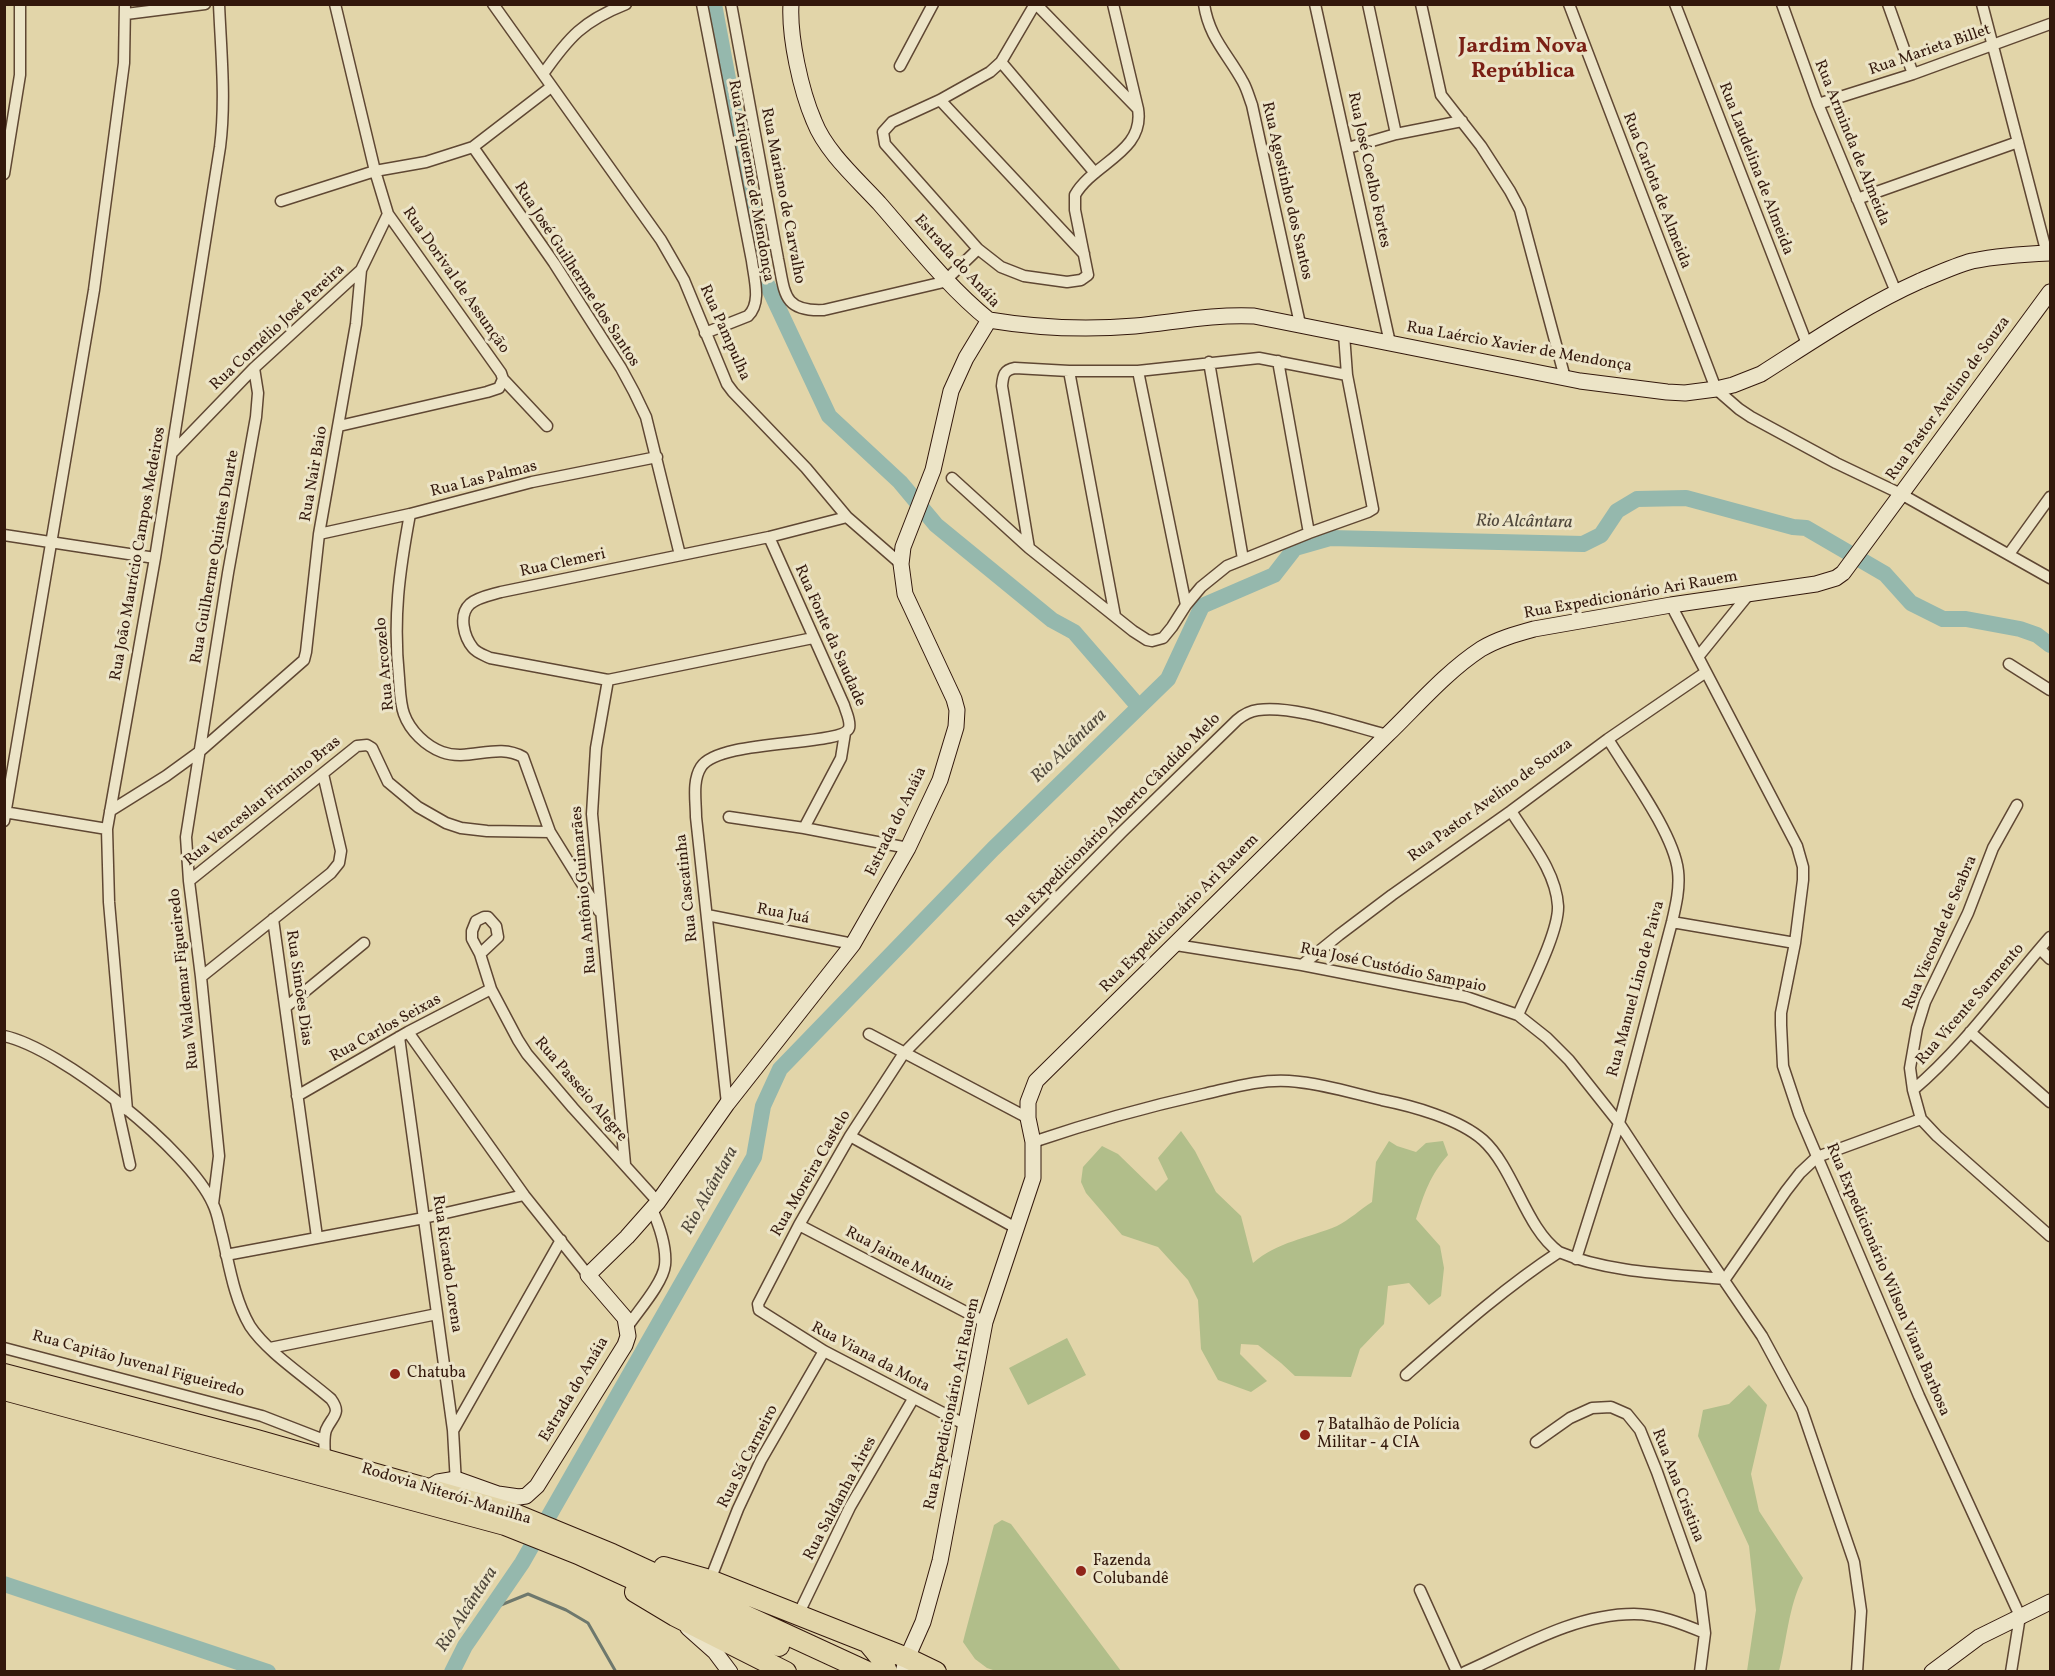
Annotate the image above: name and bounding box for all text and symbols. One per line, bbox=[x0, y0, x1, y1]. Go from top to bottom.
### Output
street label: Rua Marieta Billet bbox=[1867, 21, 1993, 81]
district label: Jardim Nova República bbox=[1458, 35, 1588, 86]
street label: Rua Arminda de Almeida bbox=[1809, 57, 1893, 229]
street label: Rua Ariquerme de Mendonça bbox=[723, 79, 777, 283]
street label: Rua Laudelina de Almeida bbox=[1713, 80, 1797, 258]
street label: Rua José Coelho Fortes bbox=[1342, 91, 1394, 249]
street label: Rua Agostinho dos Santos bbox=[1256, 100, 1316, 282]
street label: Rua Mariano de Carvalho bbox=[756, 106, 808, 286]
street label: Rua Carlota de Almeida bbox=[1617, 110, 1695, 272]
street label: Rua José Guilherme dos Santos bbox=[509, 179, 643, 371]
street label: Rua Dorival de Assunção bbox=[397, 204, 513, 358]
street label: Estrada do Anáia bbox=[909, 211, 1003, 313]
street label: Rua Cornélio José Pereira bbox=[207, 261, 349, 395]
street label: Rua Pampulha bbox=[694, 282, 754, 384]
street label: Rua Pastor Avelino de Souza bbox=[1883, 313, 2015, 485]
street label: Rua Laércio Xavier de Mendonça bbox=[1405, 319, 1633, 377]
street label: Rua João Maurício Campos Medeiros bbox=[107, 425, 171, 683]
street label: Rua Nair Baio bbox=[297, 425, 333, 523]
street label: Rua Guilherme Quintes Duarte bbox=[188, 449, 244, 665]
street label: Rua Las Palmas bbox=[429, 457, 539, 503]
water label: Rio Alcântara bbox=[1475, 511, 1573, 535]
street label: Rua Clemeri bbox=[518, 546, 608, 582]
street label: Rua Fonte da Saudade bbox=[789, 562, 869, 710]
street label: Rua Expedicionário Ari Rauem bbox=[1523, 568, 1739, 624]
street label: Rua Arcozelo bbox=[372, 617, 400, 711]
water label: Rio Alcântara bbox=[1028, 705, 1112, 789]
street label: Rua Expedicionário Alberto Cândido Melo bbox=[1003, 710, 1225, 932]
street label: Rua Venceslau Firmino Bras bbox=[181, 733, 345, 871]
street label: Rua Pastor Avelino de Souza bbox=[1405, 735, 1577, 867]
street label: Estrada do Anáia bbox=[862, 764, 932, 880]
street label: Rua Antônio Guimarães bbox=[568, 805, 602, 975]
street label: Rua Expedicionário Ari Rauem bbox=[1097, 831, 1263, 997]
street label: Rua Cascatinha bbox=[673, 833, 703, 943]
street label: Rua Visconde de Seabra bbox=[1900, 853, 1982, 1013]
street label: Rua Waldemar Figueiredo bbox=[166, 887, 204, 1071]
street label: Rua Manuel Lino de Paiva bbox=[1604, 899, 1670, 1079]
street label: Rua Juá bbox=[755, 900, 811, 930]
street label: Rua Simões Dias bbox=[280, 929, 316, 1047]
street label: Rua José Custódio Sampaio bbox=[1298, 940, 1488, 998]
street label: Rua Vicente Sarmento bbox=[1913, 940, 2029, 1070]
street label: Rua Carlos Seixas bbox=[327, 991, 445, 1067]
street label: Rua Passeio Alegre bbox=[529, 1034, 631, 1146]
street label: Rua Moreira Castelo bbox=[768, 1107, 856, 1241]
street label: Rua Expedicionário Wilson Viana Barbosa bbox=[1821, 1141, 1953, 1419]
water label: Rio Alcântara bbox=[678, 1143, 744, 1239]
street label: Rua Ricardo Lorena bbox=[427, 1194, 465, 1334]
street label: Rua Jaime Muniz bbox=[841, 1223, 957, 1297]
street label: Rua Expedicionário Ari Rauem bbox=[921, 1296, 985, 1512]
street label: Rua Viana da Mota bbox=[807, 1319, 933, 1397]
street label: Rua Capitão Juvenal Figueiredo bbox=[30, 1327, 246, 1403]
street label: Estrada do Anáia bbox=[536, 1334, 614, 1446]
place label: Chatuba bbox=[407, 1364, 466, 1384]
marker: Chatuba bbox=[388, 1367, 402, 1381]
street label: Rua Sá Carneiro bbox=[715, 1402, 783, 1512]
place label: 7 Batalhão de Polícia Militar - 4 CIA bbox=[1317, 1416, 1460, 1454]
street label: Rua Ana Cristina bbox=[1647, 1427, 1707, 1545]
marker: 7 Batalhão de Polícia Militar - 4 CIA bbox=[1298, 1428, 1312, 1442]
street label: Rua Saldanha Aires bbox=[800, 1434, 882, 1564]
street label: Rodovia Niterói-Manilha bbox=[359, 1460, 533, 1530]
place label: Fazenda Colubandê bbox=[1093, 1552, 1168, 1590]
water label: Rio Alcântara bbox=[432, 1563, 504, 1657]
marker: Fazenda Colubandê bbox=[1074, 1564, 1088, 1578]

